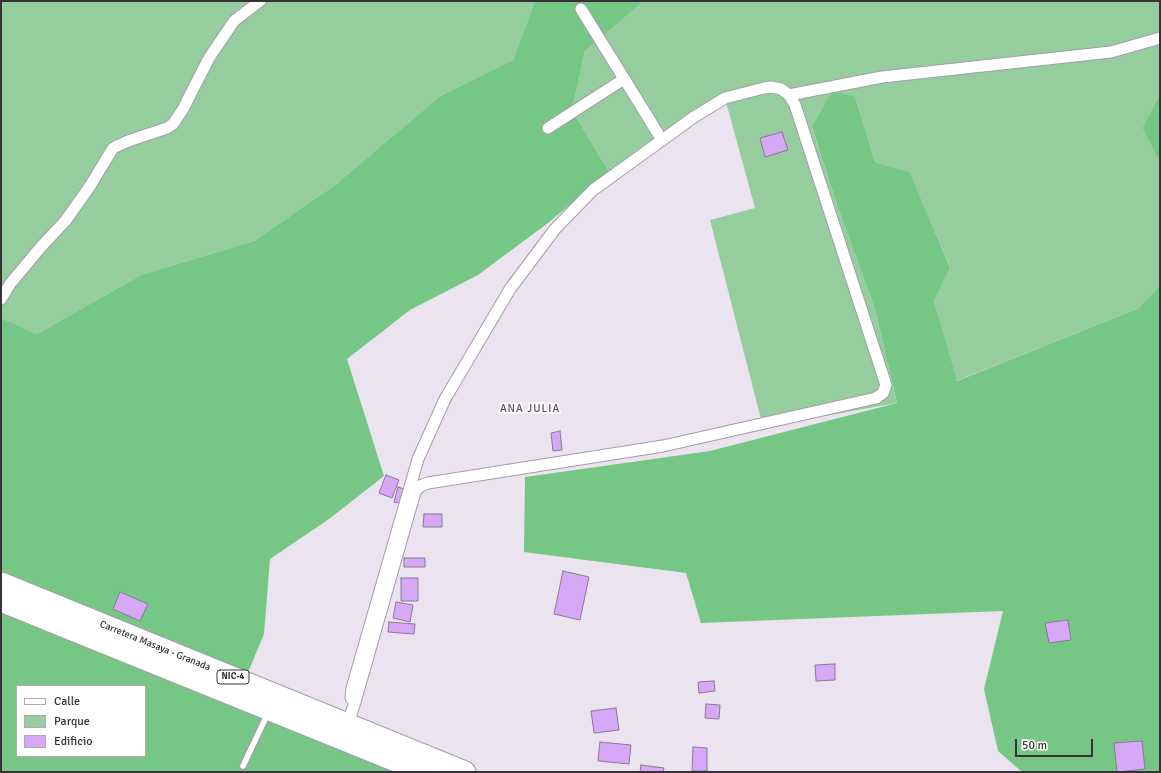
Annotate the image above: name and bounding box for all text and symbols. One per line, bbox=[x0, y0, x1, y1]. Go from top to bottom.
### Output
district label: ANA JULIA bbox=[500, 402, 560, 416]
street label: Carretera Masaya - Granada bbox=[98, 618, 212, 674]
road number: NIC-4 bbox=[217, 670, 249, 684]
legend bbox=[16, 685, 146, 757]
text: Calle bbox=[54, 694, 80, 709]
text: Parque bbox=[54, 714, 90, 729]
scale bar bbox=[1017, 731, 1095, 757]
text: Edificio bbox=[54, 734, 92, 749]
text: 50 m bbox=[1022, 738, 1047, 753]

